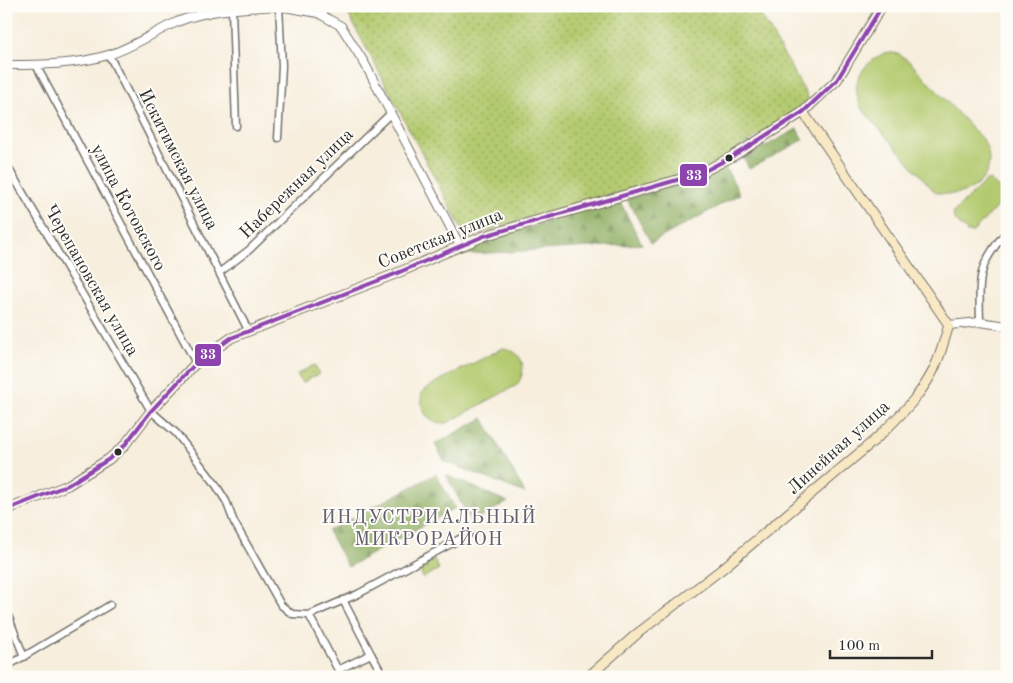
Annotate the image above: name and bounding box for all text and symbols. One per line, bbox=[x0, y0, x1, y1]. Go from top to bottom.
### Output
street label: Искитимская улица bbox=[135, 86, 221, 233]
street label: Набережная улица bbox=[236, 125, 357, 242]
street label: улица Котовского bbox=[87, 141, 169, 274]
unlabelled marker bbox=[724, 153, 734, 163]
line badge: 33 bbox=[679, 163, 708, 187]
text: 33 bbox=[686, 169, 702, 183]
street label: Черепановская улица bbox=[40, 202, 142, 359]
street label: Советская улица bbox=[376, 206, 505, 272]
line badge: 33 bbox=[194, 343, 222, 367]
text: 33 bbox=[200, 348, 216, 362]
street label: Линейная улица bbox=[784, 397, 893, 498]
unlabelled marker bbox=[113, 447, 123, 457]
district label: ИНДУСТРИАЛЬНЫЙ МИКРОРАЙОН bbox=[321, 505, 537, 550]
scale bar bbox=[830, 628, 933, 660]
text: 100 m bbox=[838, 639, 880, 654]

